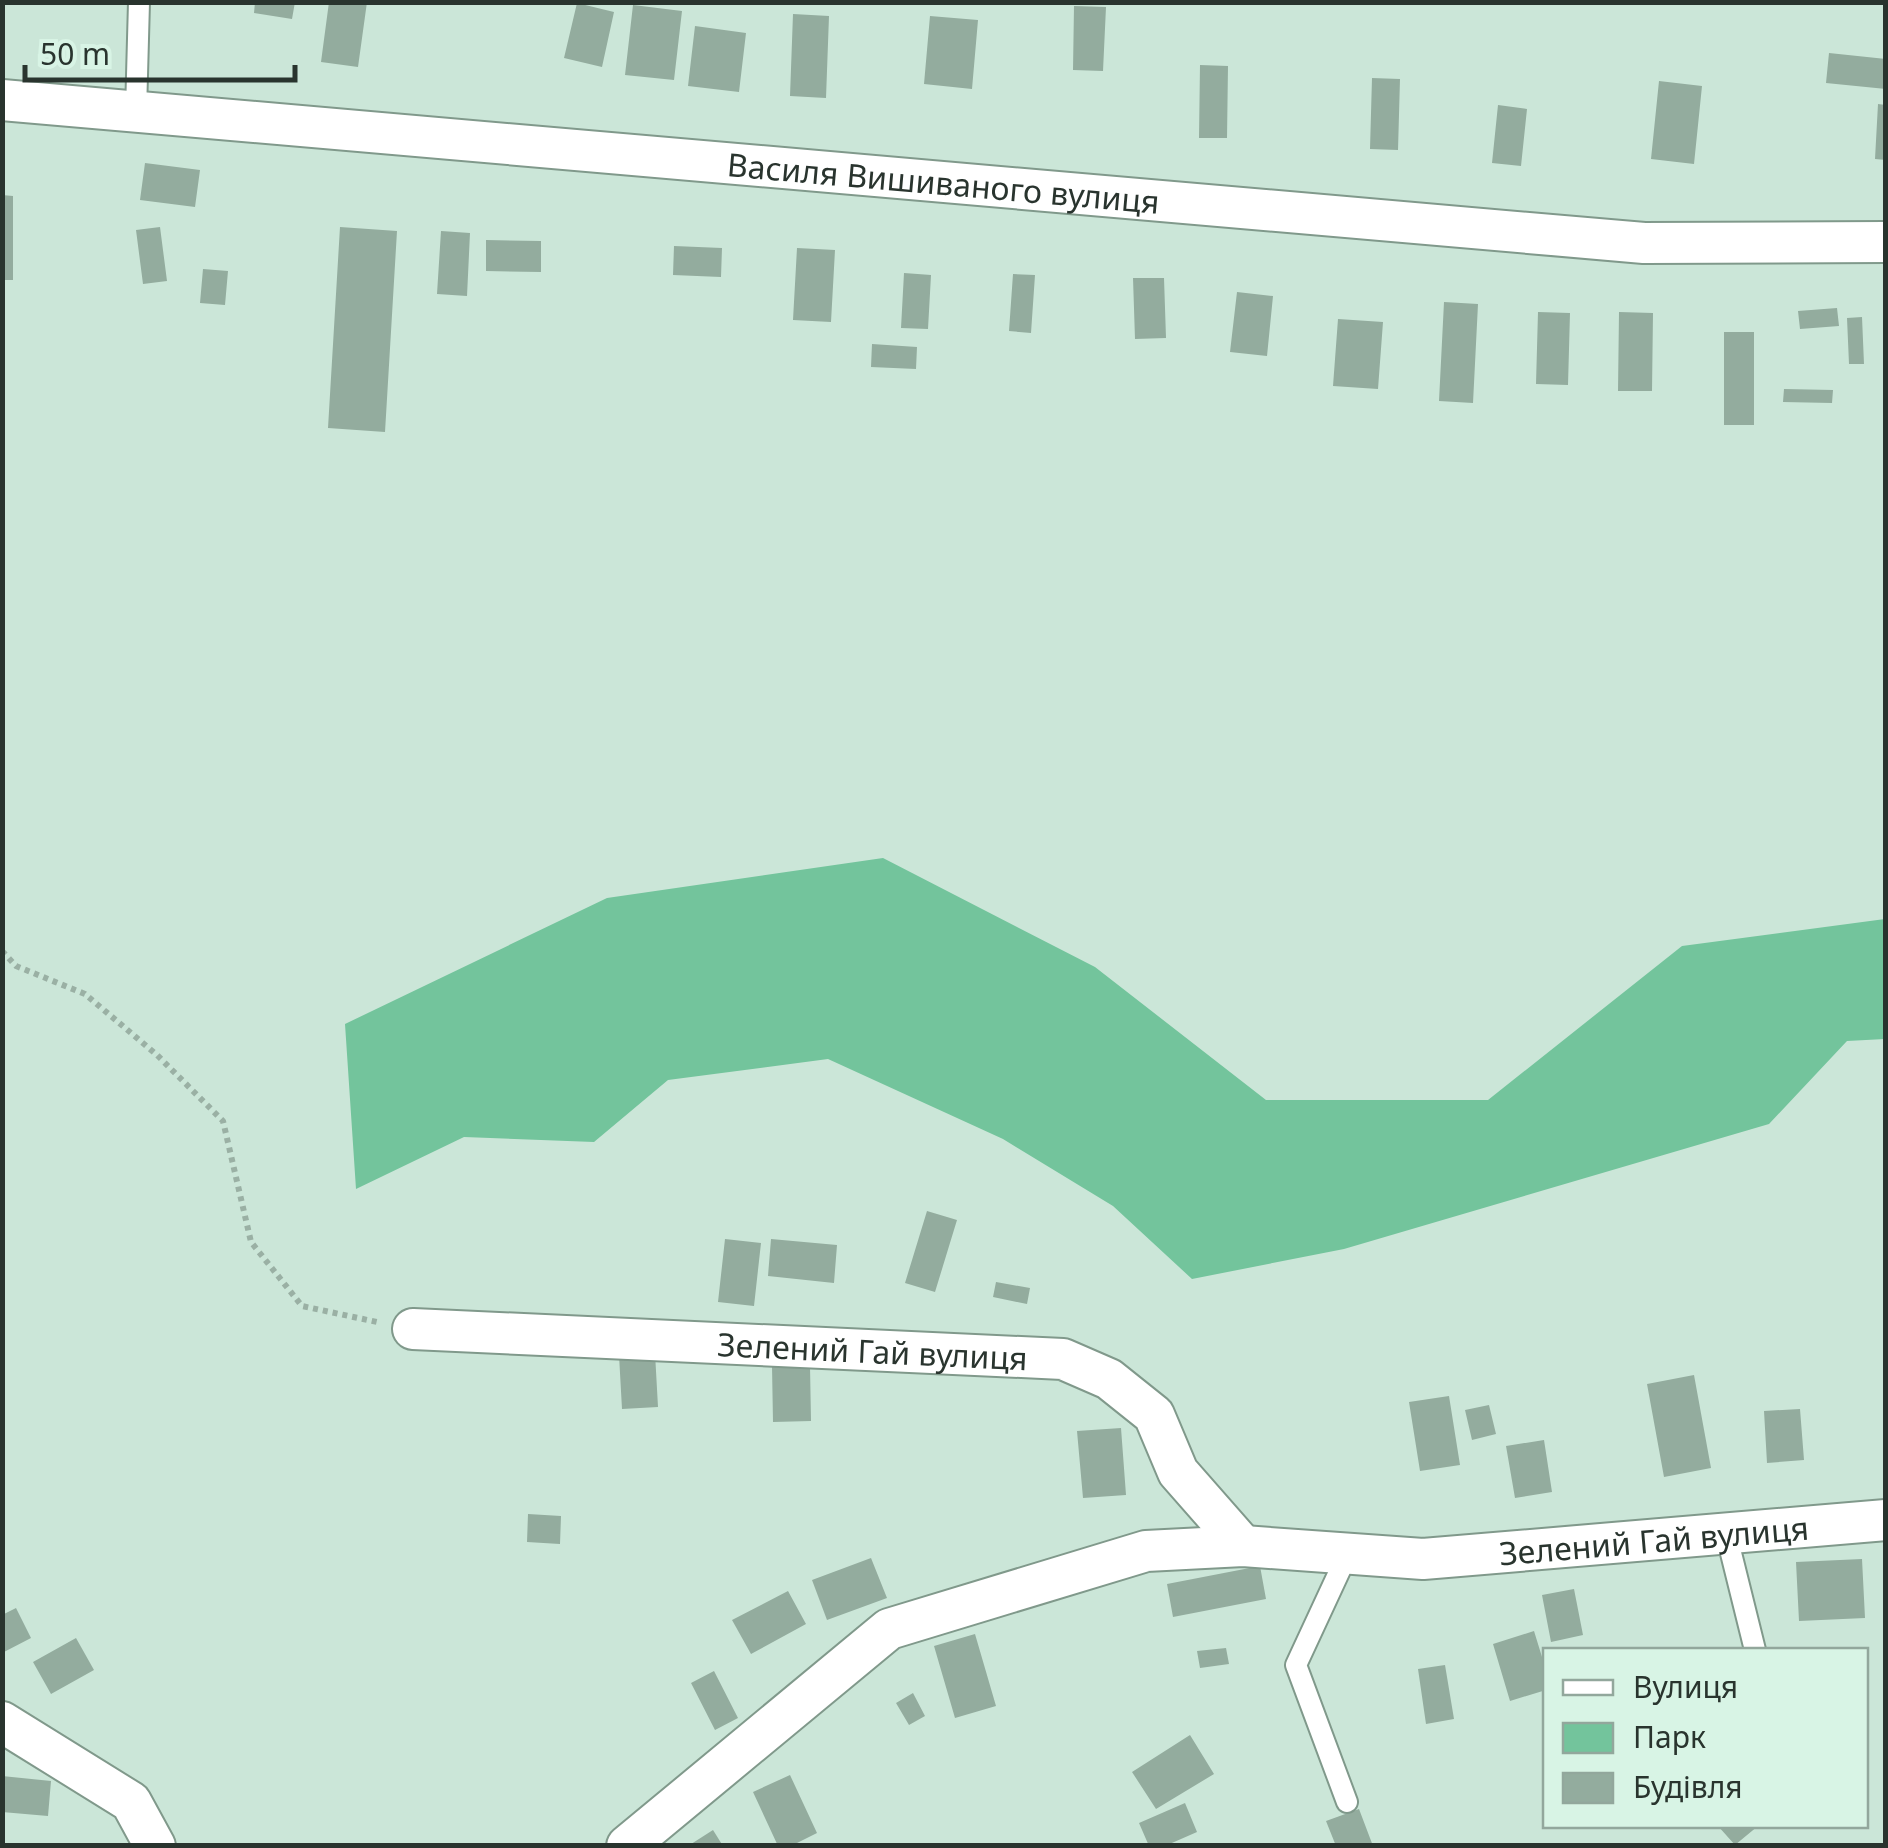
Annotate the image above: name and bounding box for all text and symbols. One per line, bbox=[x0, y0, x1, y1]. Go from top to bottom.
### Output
scale bar bbox=[25, 20, 295, 82]
text: 50 m bbox=[40, 33, 110, 74]
street label: Василя Вишиваного вулиця bbox=[725, 142, 1161, 222]
street label: Зелений Гай вулиця bbox=[716, 1322, 1029, 1379]
street label: Зелений Гай вулиця bbox=[1497, 1505, 1810, 1574]
legend bbox=[1543, 1648, 1868, 1828]
text: Вулиця bbox=[1633, 1666, 1738, 1707]
text: Парк bbox=[1633, 1716, 1706, 1757]
text: Будівля bbox=[1633, 1766, 1743, 1807]

